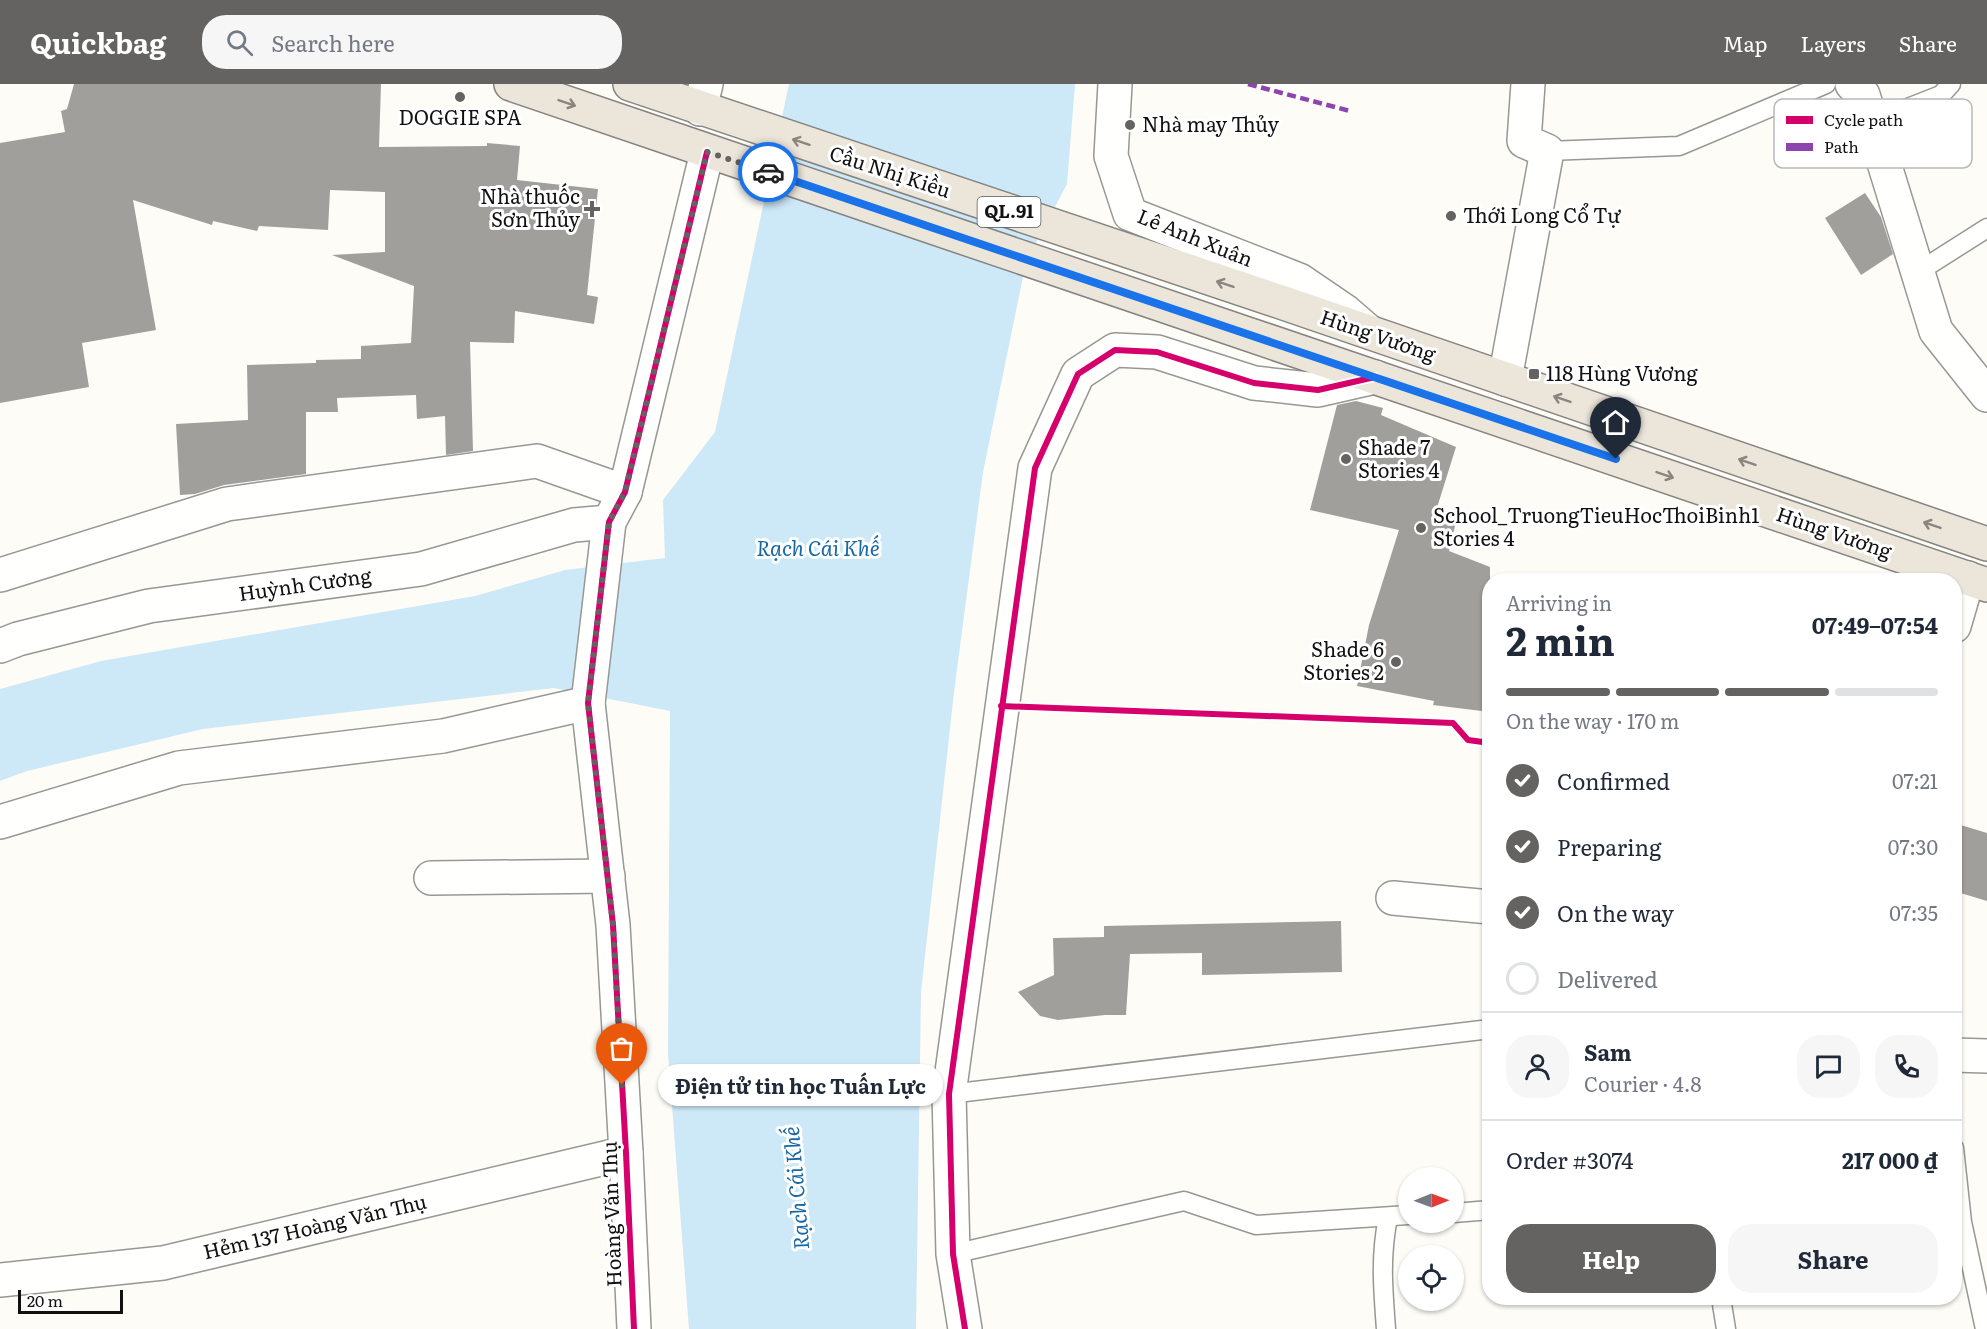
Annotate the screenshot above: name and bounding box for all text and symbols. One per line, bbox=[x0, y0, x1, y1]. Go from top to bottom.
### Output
search box bbox=[202, 15, 622, 69]
text: Quickbag bbox=[30, 21, 166, 63]
icon: search bbox=[223, 26, 256, 59]
text: Search here bbox=[271, 26, 395, 59]
text: Map bbox=[1723, 27, 1768, 58]
text: Layers bbox=[1801, 27, 1866, 58]
text: Share bbox=[1899, 27, 1957, 58]
marker: DOGGIE SPA bbox=[453, 90, 467, 104]
one-way arrow bbox=[557, 99, 576, 110]
legend bbox=[1774, 99, 1972, 168]
place label: DOGGIE SPA bbox=[399, 101, 522, 131]
text: Cycle path bbox=[1824, 107, 1904, 131]
place label: Nhà may Thủy bbox=[1142, 108, 1279, 138]
marker: Nhà may Thủy bbox=[1123, 118, 1137, 132]
text: Path bbox=[1824, 134, 1859, 158]
one-way arrow bbox=[792, 136, 811, 147]
street label: Cầu Nhị Kiều bbox=[826, 136, 955, 204]
courier bbox=[738, 142, 798, 202]
icon: car bbox=[752, 156, 785, 189]
place label: Nhà thuốc Sơn Thủy bbox=[480, 180, 580, 233]
road number: QL.91 bbox=[978, 197, 1040, 227]
street label: Lê Anh Xuân bbox=[1134, 199, 1258, 273]
place label: Thới Long Cổ Tự bbox=[1463, 199, 1621, 229]
marker: Nhà thuốc Sơn Thủy bbox=[585, 202, 599, 216]
marker: Thới Long Cổ Tự bbox=[1444, 209, 1458, 223]
one-way arrow bbox=[1216, 278, 1235, 289]
street label: Hùng Vương bbox=[1317, 300, 1441, 368]
place label: 118 Hùng Vương bbox=[1546, 357, 1698, 387]
marker: 118 Hùng Vương bbox=[1527, 367, 1541, 381]
one-way arrow bbox=[1553, 393, 1572, 404]
pin bbox=[1590, 397, 1641, 459]
icon: home bbox=[1599, 406, 1632, 439]
place label: Shade 7 Stories 4 bbox=[1358, 431, 1440, 484]
marker: Shade 7 Stories 4 bbox=[1339, 452, 1353, 466]
one-way arrow bbox=[1738, 455, 1757, 466]
one-way arrow bbox=[1655, 471, 1674, 482]
street label: Hùng Vương bbox=[1773, 497, 1897, 565]
place label: School_TruongTieuHocThoiBinh1 Stories 4 bbox=[1433, 499, 1759, 552]
one-way arrow bbox=[1923, 518, 1942, 529]
marker: School_TruongTieuHocThoiBinh1 Stories 4 bbox=[1414, 521, 1428, 535]
water label: Rạch Cái Khế bbox=[756, 531, 880, 562]
street label: Huỳnh Cương bbox=[236, 559, 374, 607]
text: Arriving in bbox=[1506, 587, 1612, 617]
text: 07:49–07:54 bbox=[1812, 608, 1938, 641]
text: 2 min bbox=[1506, 610, 1615, 668]
place label: Shade 6 Stories 2 bbox=[1303, 633, 1384, 686]
marker: Shade 6 Stories 2 bbox=[1389, 655, 1403, 669]
text: On the way · 170 m bbox=[1506, 705, 1680, 735]
icon: check bbox=[1506, 764, 1539, 797]
text: Confirmed bbox=[1557, 764, 1670, 797]
text: 07:21 bbox=[1892, 765, 1938, 795]
icon: check bbox=[1506, 830, 1539, 863]
text: Preparing bbox=[1557, 830, 1661, 863]
text: 07:30 bbox=[1888, 831, 1938, 861]
icon: check bbox=[1506, 896, 1539, 929]
text: On the way bbox=[1557, 896, 1674, 929]
text: 07:35 bbox=[1889, 897, 1938, 927]
text: Delivered bbox=[1557, 962, 1658, 995]
pin bbox=[596, 1023, 647, 1085]
icon: bag bbox=[605, 1032, 638, 1065]
button: person bbox=[1506, 1035, 1569, 1098]
text: Sam bbox=[1584, 1035, 1632, 1068]
button: chat bbox=[1797, 1035, 1860, 1098]
button: phone bbox=[1875, 1035, 1938, 1098]
callout: Điện tử tin học Tuấn Lực bbox=[658, 1064, 943, 1106]
text: Courier · 4.8 bbox=[1584, 1068, 1701, 1098]
text: Điện tử tin học Tuấn Lực bbox=[675, 1070, 926, 1100]
water label: Rạch Cái Khế bbox=[774, 1125, 815, 1251]
street label: Hoàng Văn Thụ bbox=[592, 1140, 628, 1287]
text: Order #3074 bbox=[1506, 1143, 1633, 1176]
text: 217 000 ₫ bbox=[1842, 1143, 1938, 1176]
north arrow bbox=[1398, 1167, 1464, 1233]
map controls bbox=[1398, 1167, 1464, 1311]
street label: Hẻm 137 Hoàng Văn Thụ bbox=[200, 1185, 430, 1265]
button: Help bbox=[1506, 1224, 1716, 1293]
button: Share bbox=[1728, 1224, 1938, 1293]
button: locate bbox=[1398, 1245, 1464, 1311]
scale bar bbox=[18, 1287, 123, 1314]
text: 20 m bbox=[27, 1288, 63, 1312]

